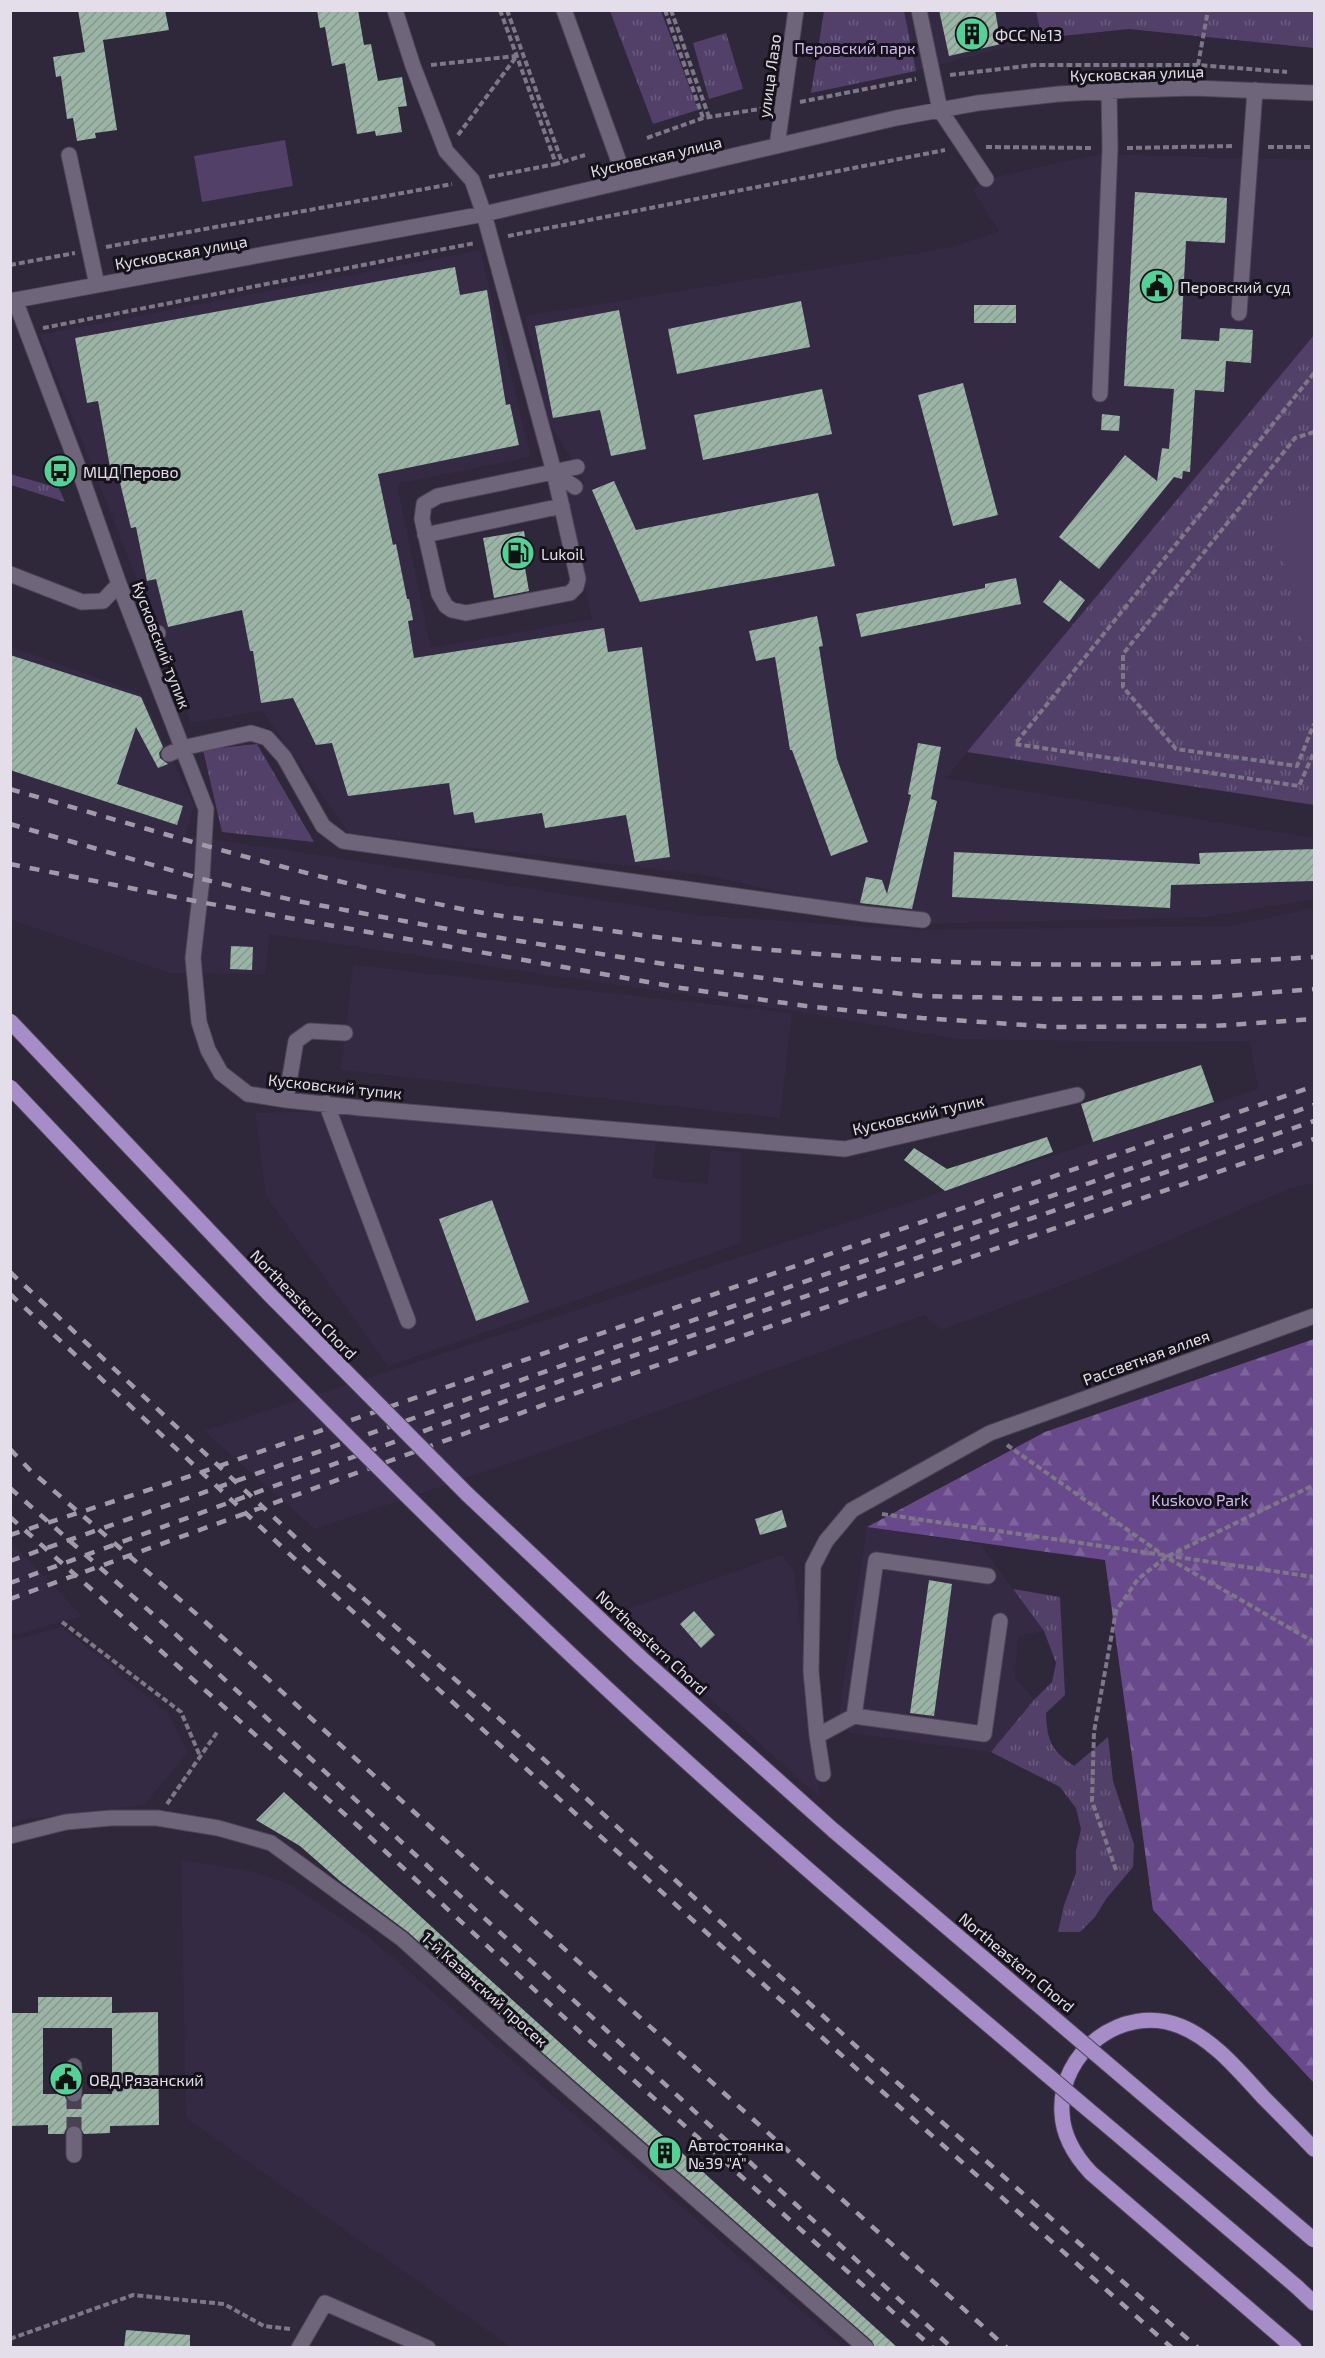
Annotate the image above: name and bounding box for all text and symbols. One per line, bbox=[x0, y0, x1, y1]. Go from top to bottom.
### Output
building icon: ФСС №13 bbox=[954, 16, 990, 52]
place label: ФСС №13 bbox=[995, 25, 1062, 44]
street label: улица Лазо bbox=[754, 33, 785, 119]
park label: Перовский парк bbox=[794, 38, 916, 57]
street label: Кусковская улица bbox=[1070, 61, 1205, 86]
street label: Кусковская улица bbox=[588, 132, 724, 181]
street label: Кусковская улица bbox=[113, 231, 249, 274]
public building icon: Перовский суд bbox=[1139, 268, 1175, 304]
place label: Перовский суд bbox=[1180, 277, 1291, 297]
bus stop icon: МЦД Перово bbox=[42, 453, 78, 489]
place label: МЦД Перово bbox=[83, 462, 179, 481]
fuel station icon: Lukoil bbox=[500, 535, 536, 571]
place label: Lukoil bbox=[541, 544, 584, 563]
street label: Кусковский тупик bbox=[128, 579, 195, 712]
street label: Кусковский тупик bbox=[267, 1070, 403, 1104]
street label: Кусковский тупик bbox=[850, 1090, 986, 1139]
street label: Northeastern Chord bbox=[247, 1245, 361, 1363]
street label: Рассветная аллея bbox=[1080, 1325, 1212, 1389]
park label: Kuskovo Park bbox=[1151, 1490, 1249, 1509]
street label: Northeastern Chord bbox=[593, 1586, 711, 1698]
street label: Northeastern Chord bbox=[956, 1908, 1078, 2016]
street label: 1-й Казанский просек bbox=[418, 1928, 552, 2051]
public building icon: ОВД Рязанский bbox=[48, 2061, 84, 2097]
place label: ОВД Рязанский bbox=[89, 2070, 204, 2089]
building icon: Автостоянка №39 "А" bbox=[647, 2135, 683, 2171]
place label: Автостоянка №39 "А" bbox=[688, 2135, 784, 2172]

